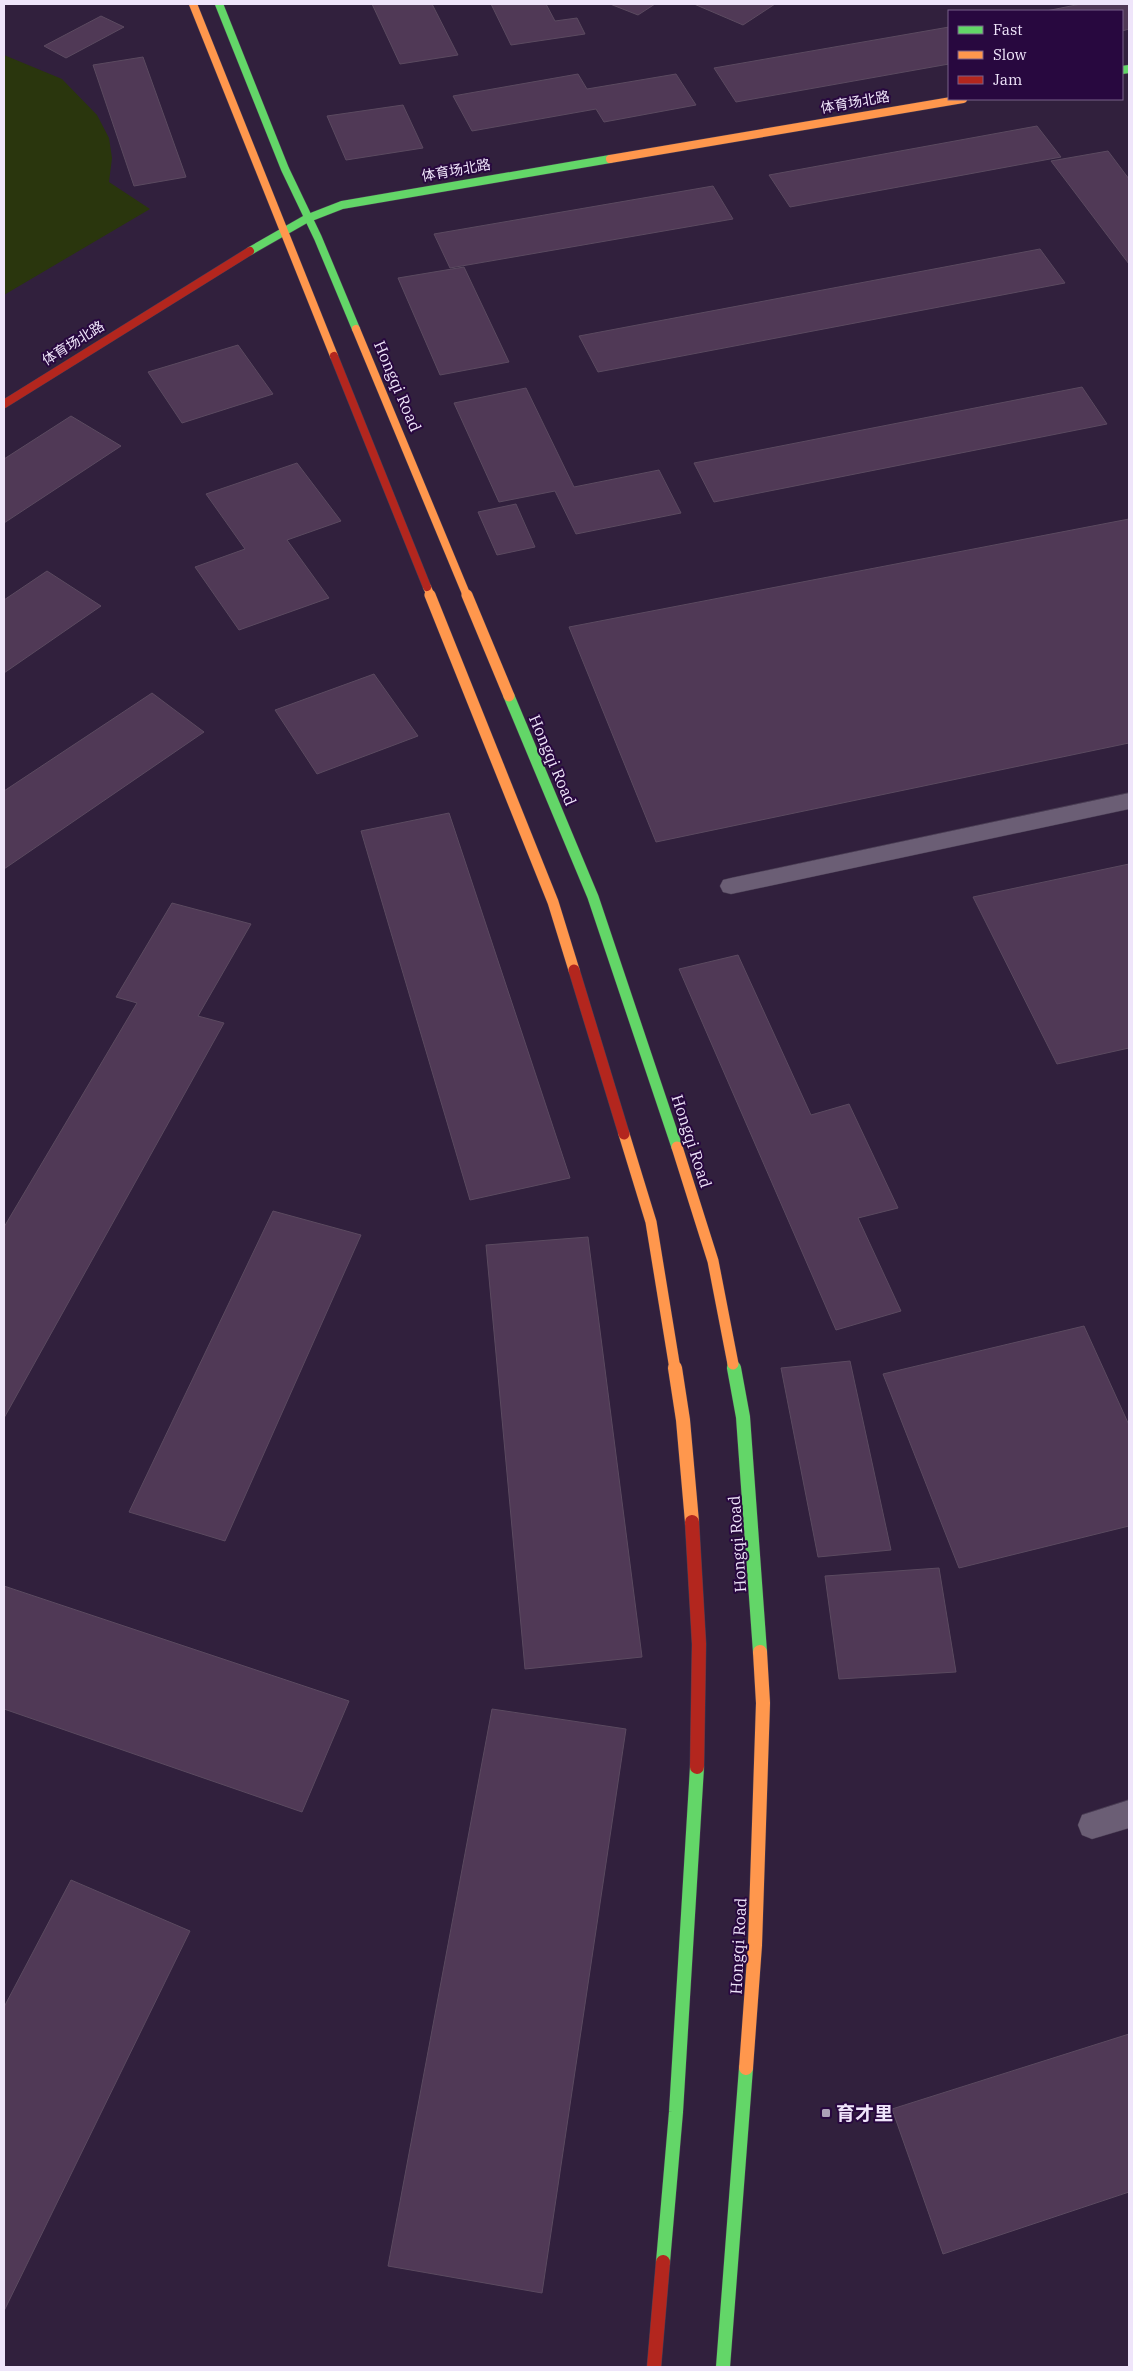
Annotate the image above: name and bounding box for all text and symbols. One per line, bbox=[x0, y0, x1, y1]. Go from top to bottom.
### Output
legend bbox=[948, 10, 1123, 100]
text: Fast bbox=[993, 20, 1023, 39]
text: Slow bbox=[993, 45, 1027, 64]
text: Jam bbox=[993, 70, 1022, 89]
street label: 体育场北路 bbox=[819, 87, 891, 117]
street label: 体育场北路 bbox=[420, 155, 492, 185]
street label: 体育场北路 bbox=[39, 317, 107, 369]
street label: Hongqi Road bbox=[370, 337, 426, 435]
street label: Hongqi Road bbox=[525, 711, 581, 809]
street label: Hongqi Road bbox=[668, 1092, 717, 1190]
street label: Hongqi Road bbox=[724, 1495, 750, 1593]
street label: Hongqi Road bbox=[725, 1897, 751, 1995]
place label: 育才里 bbox=[836, 2101, 893, 2125]
marker: 育才里 bbox=[820, 2107, 832, 2119]

